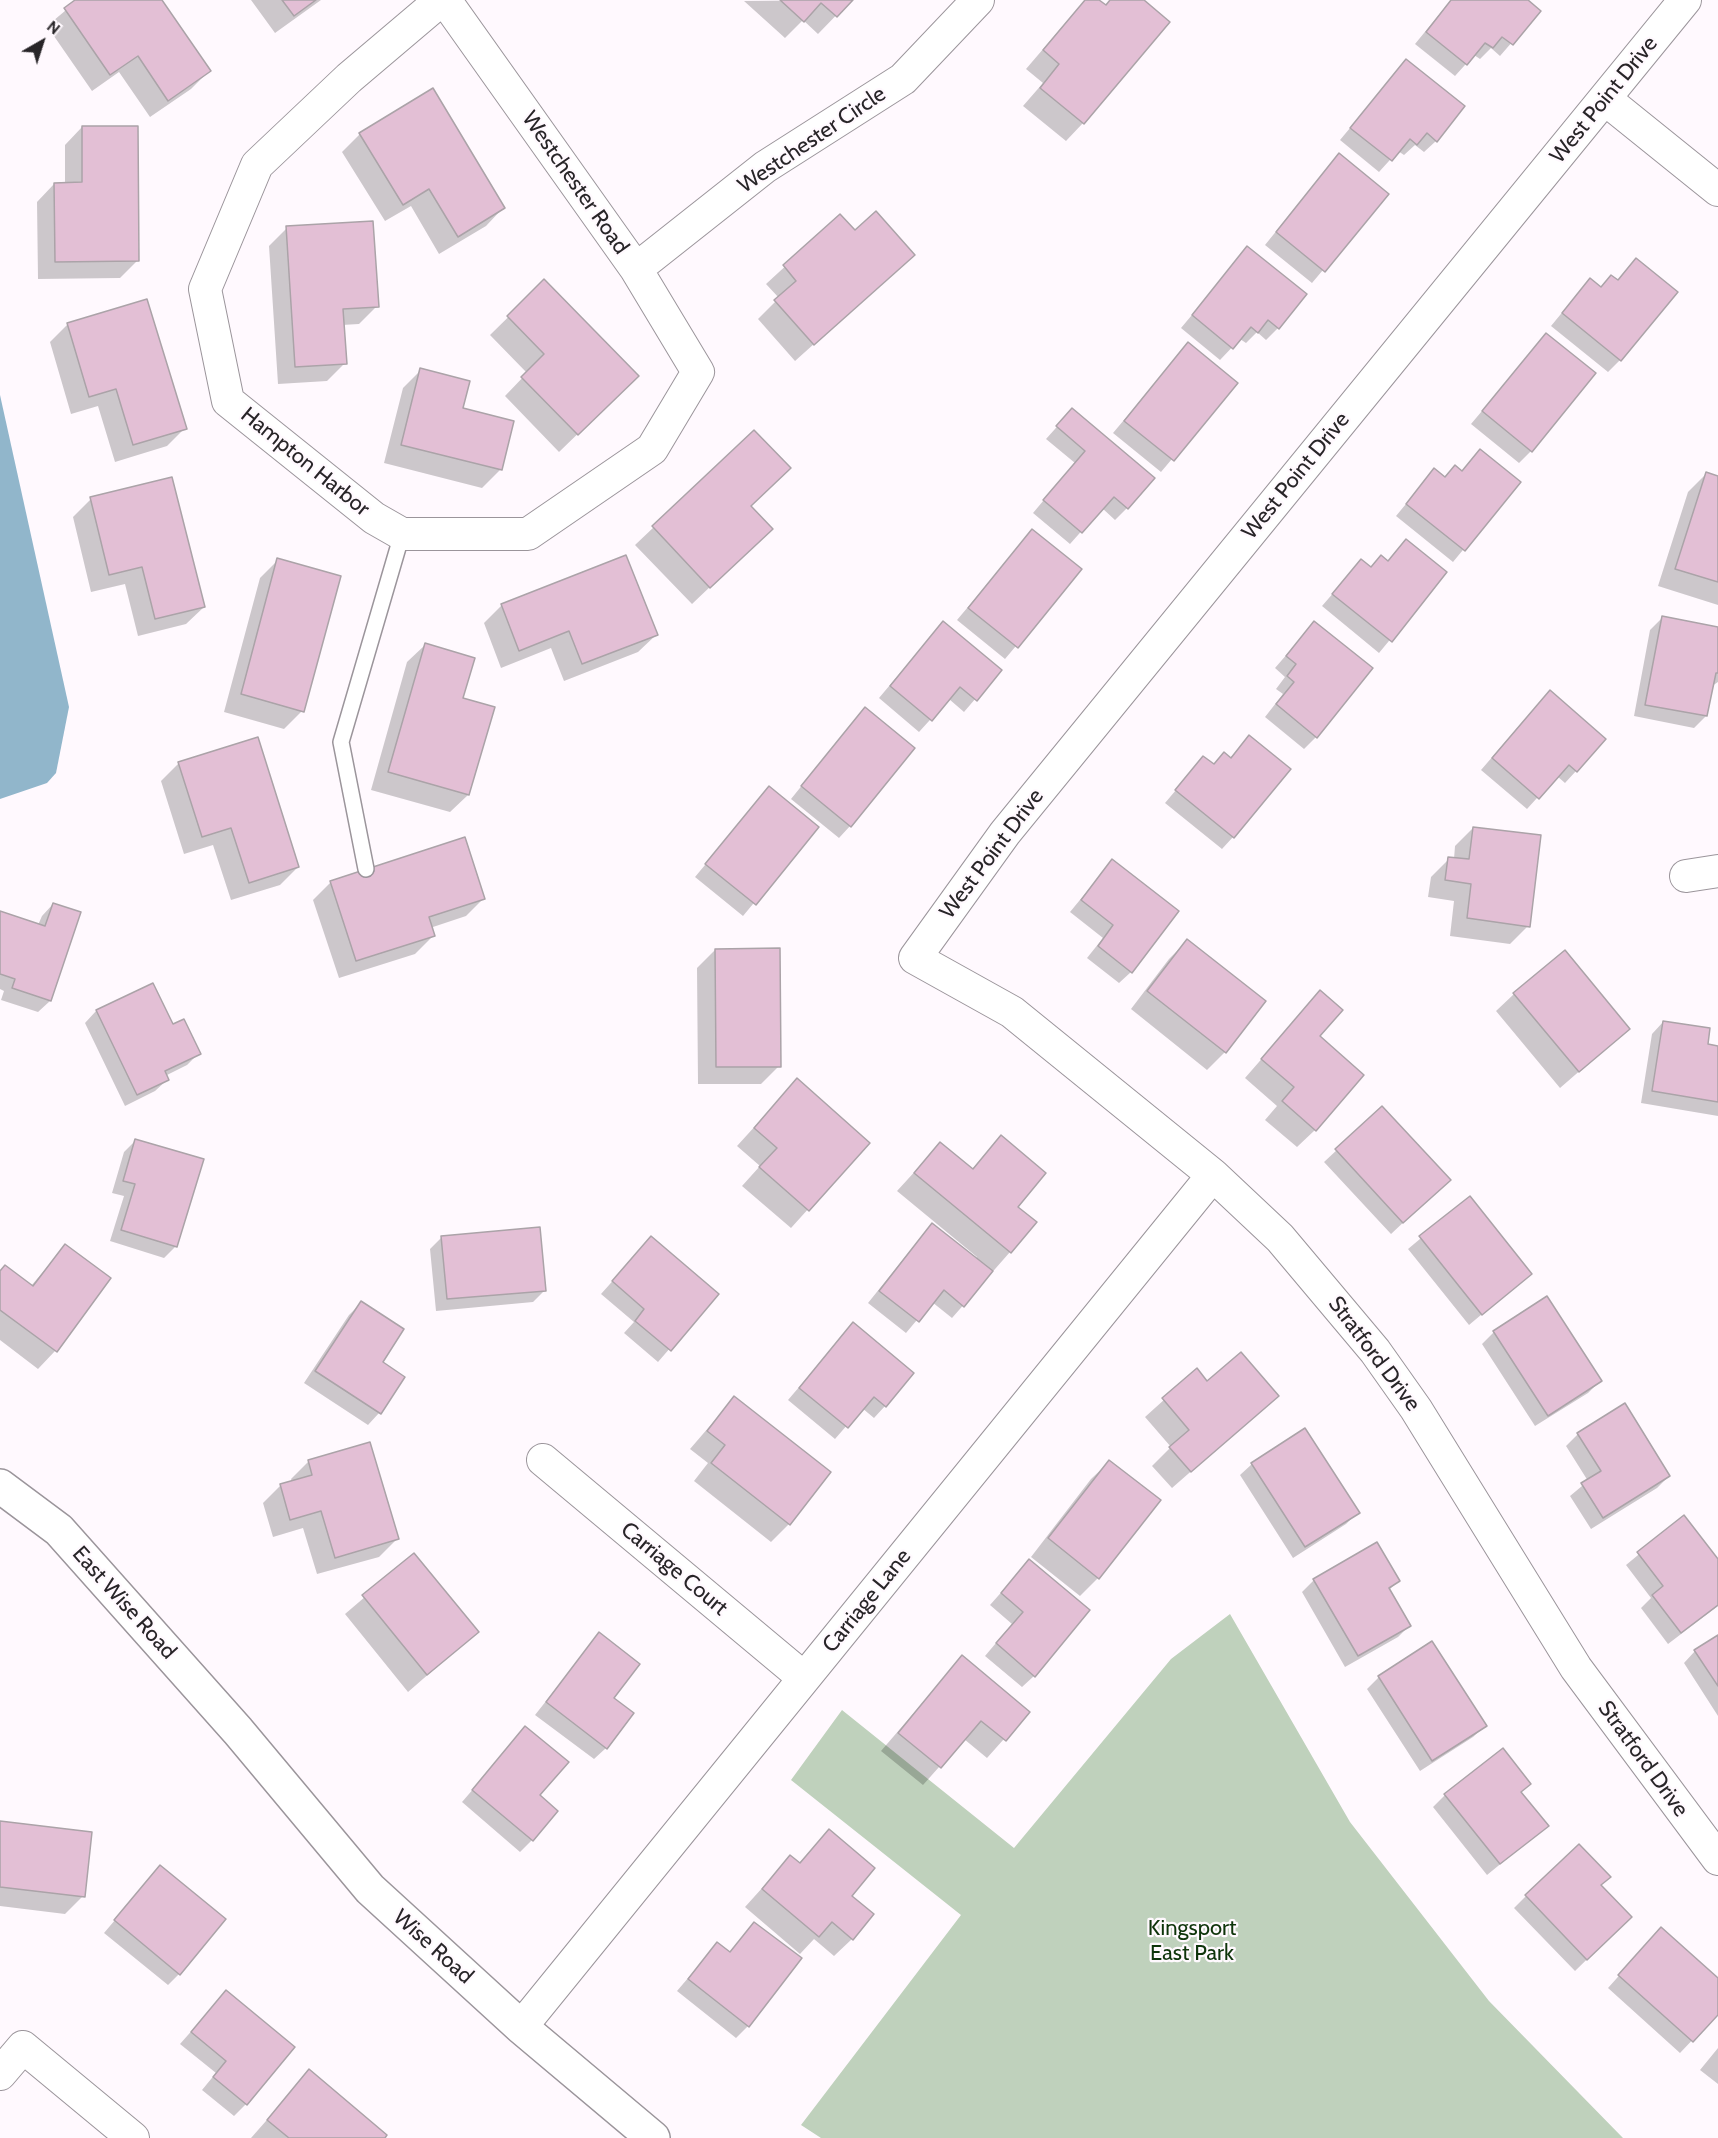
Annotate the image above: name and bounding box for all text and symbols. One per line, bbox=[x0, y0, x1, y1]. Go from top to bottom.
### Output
north arrow bbox=[12, 12, 72, 72]
text: N bbox=[43, 17, 64, 39]
street label: West Point Drive bbox=[1545, 31, 1663, 169]
street label: Westchester Circle bbox=[733, 81, 891, 199]
street label: Westchester Road bbox=[516, 107, 634, 259]
street label: Hampton Harbor bbox=[235, 402, 375, 522]
street label: West Point Drive bbox=[1237, 407, 1355, 545]
street label: West Point Drive bbox=[935, 784, 1049, 924]
street label: Stratford Drive bbox=[1322, 1291, 1426, 1417]
street label: Carriage Court bbox=[615, 1517, 733, 1621]
street label: East Wise Road bbox=[66, 1541, 182, 1665]
street label: Carriage Lane bbox=[817, 1544, 917, 1658]
street label: Stratford Drive bbox=[1592, 1696, 1694, 1822]
street label: Wise Road bbox=[388, 1904, 478, 1990]
park label: Kingsport East Park bbox=[1148, 1916, 1236, 1968]

